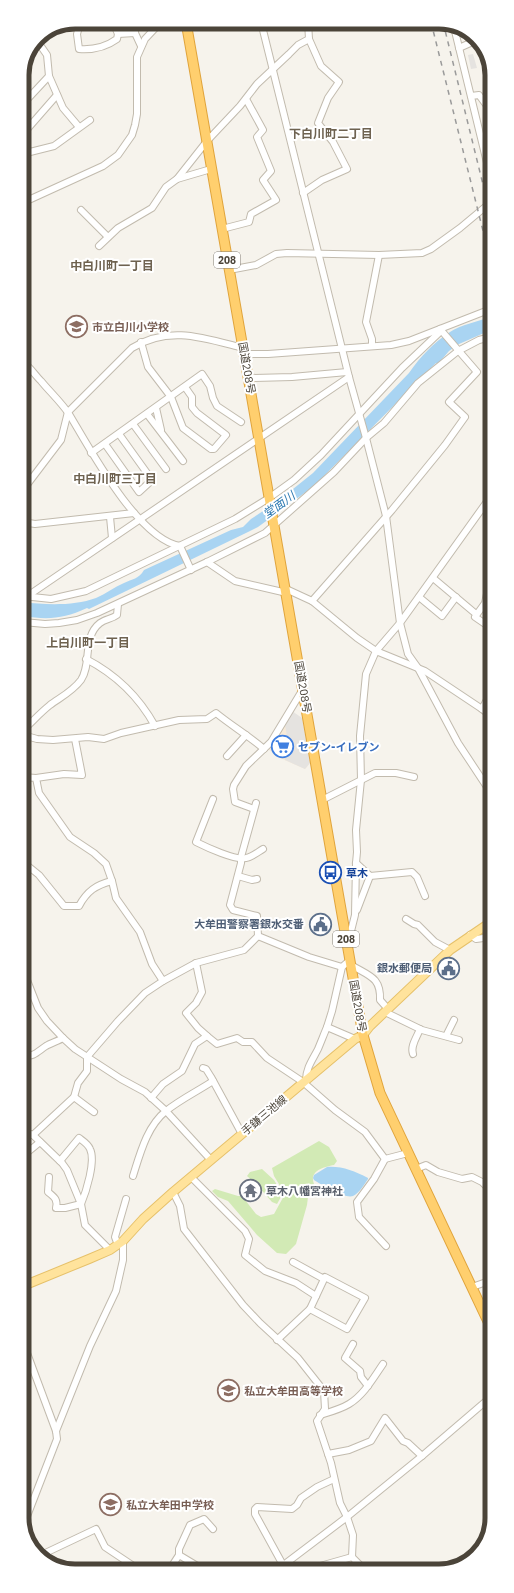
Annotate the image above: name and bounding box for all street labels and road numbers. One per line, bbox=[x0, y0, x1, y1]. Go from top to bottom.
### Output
road number: 208 bbox=[214, 252, 240, 268]
street label: 国道208号 bbox=[236, 341, 258, 395]
street label: 国道208号 bbox=[292, 660, 314, 714]
road number: 208 bbox=[333, 931, 359, 947]
street label: 国道208号 bbox=[347, 979, 369, 1033]
street label: 手鎌三池線 bbox=[238, 1092, 290, 1138]

